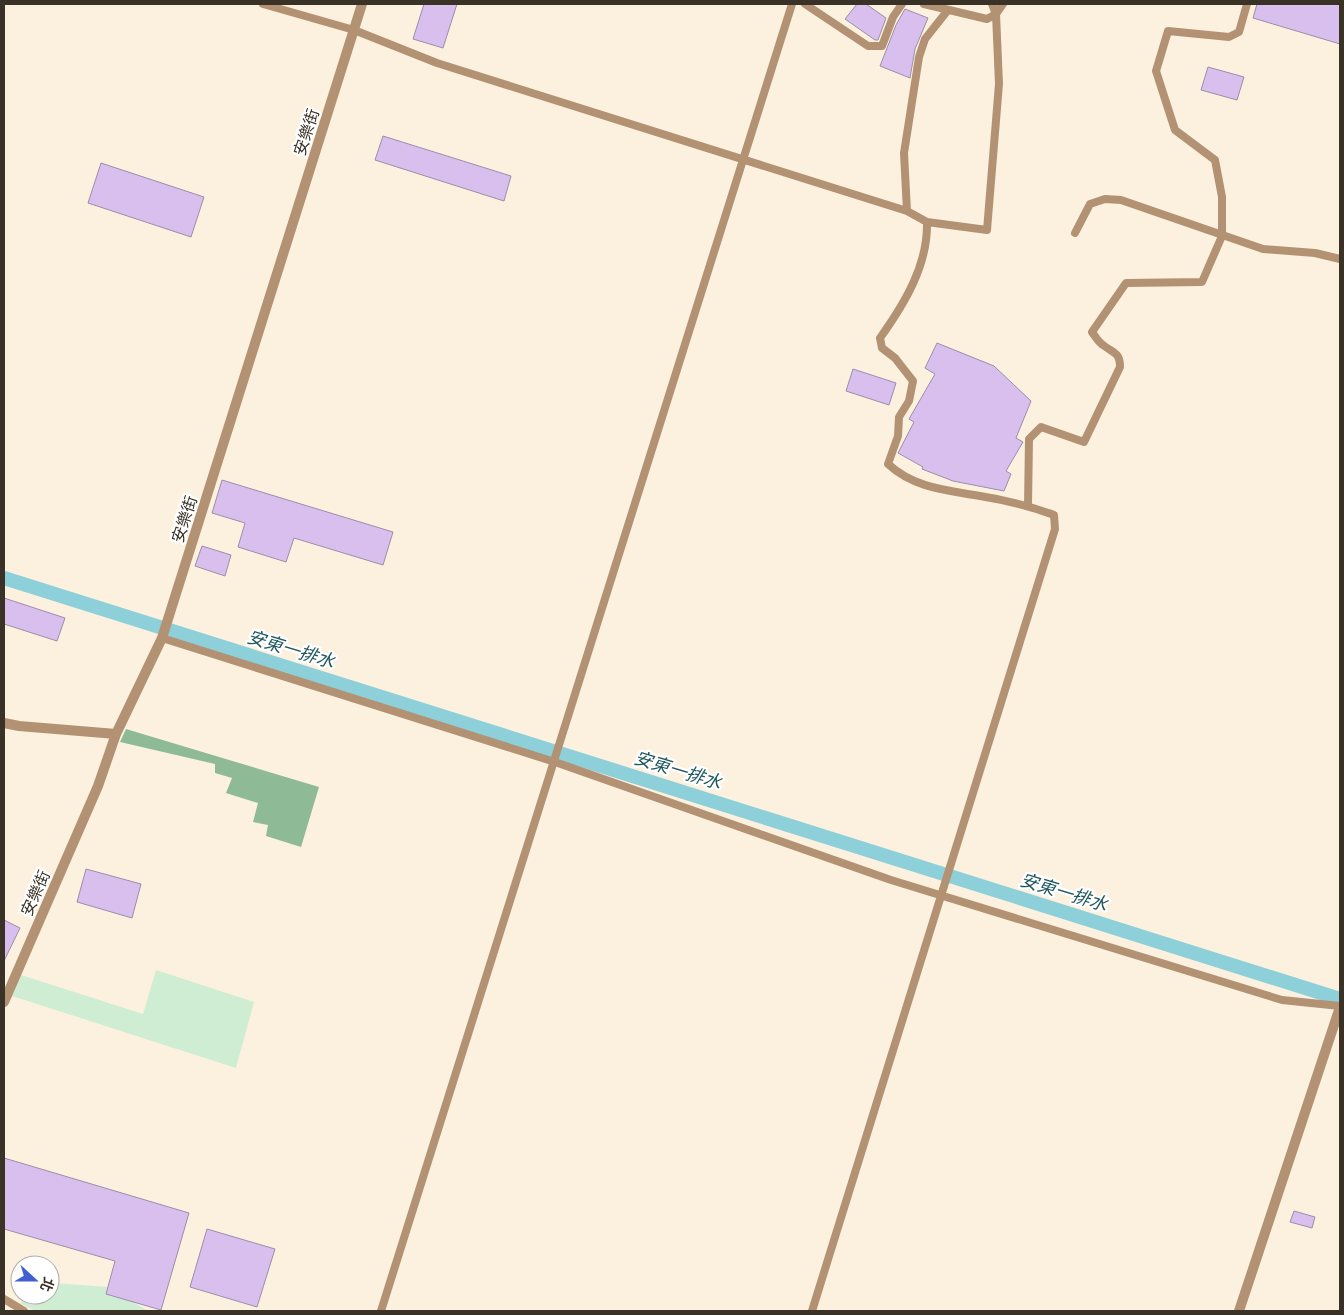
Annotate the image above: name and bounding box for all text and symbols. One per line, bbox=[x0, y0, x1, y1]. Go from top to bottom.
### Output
street label: 安樂街 bbox=[289, 106, 323, 158]
street label: 安樂街 bbox=[167, 493, 201, 545]
water label: 安東一排水 bbox=[245, 625, 338, 673]
water label: 安東一排水 bbox=[632, 746, 725, 794]
street label: 安樂街 bbox=[16, 867, 54, 919]
water label: 安東一排水 bbox=[1018, 868, 1111, 916]
north arrow bbox=[10, 1255, 60, 1305]
text: 北 bbox=[36, 1275, 58, 1294]

